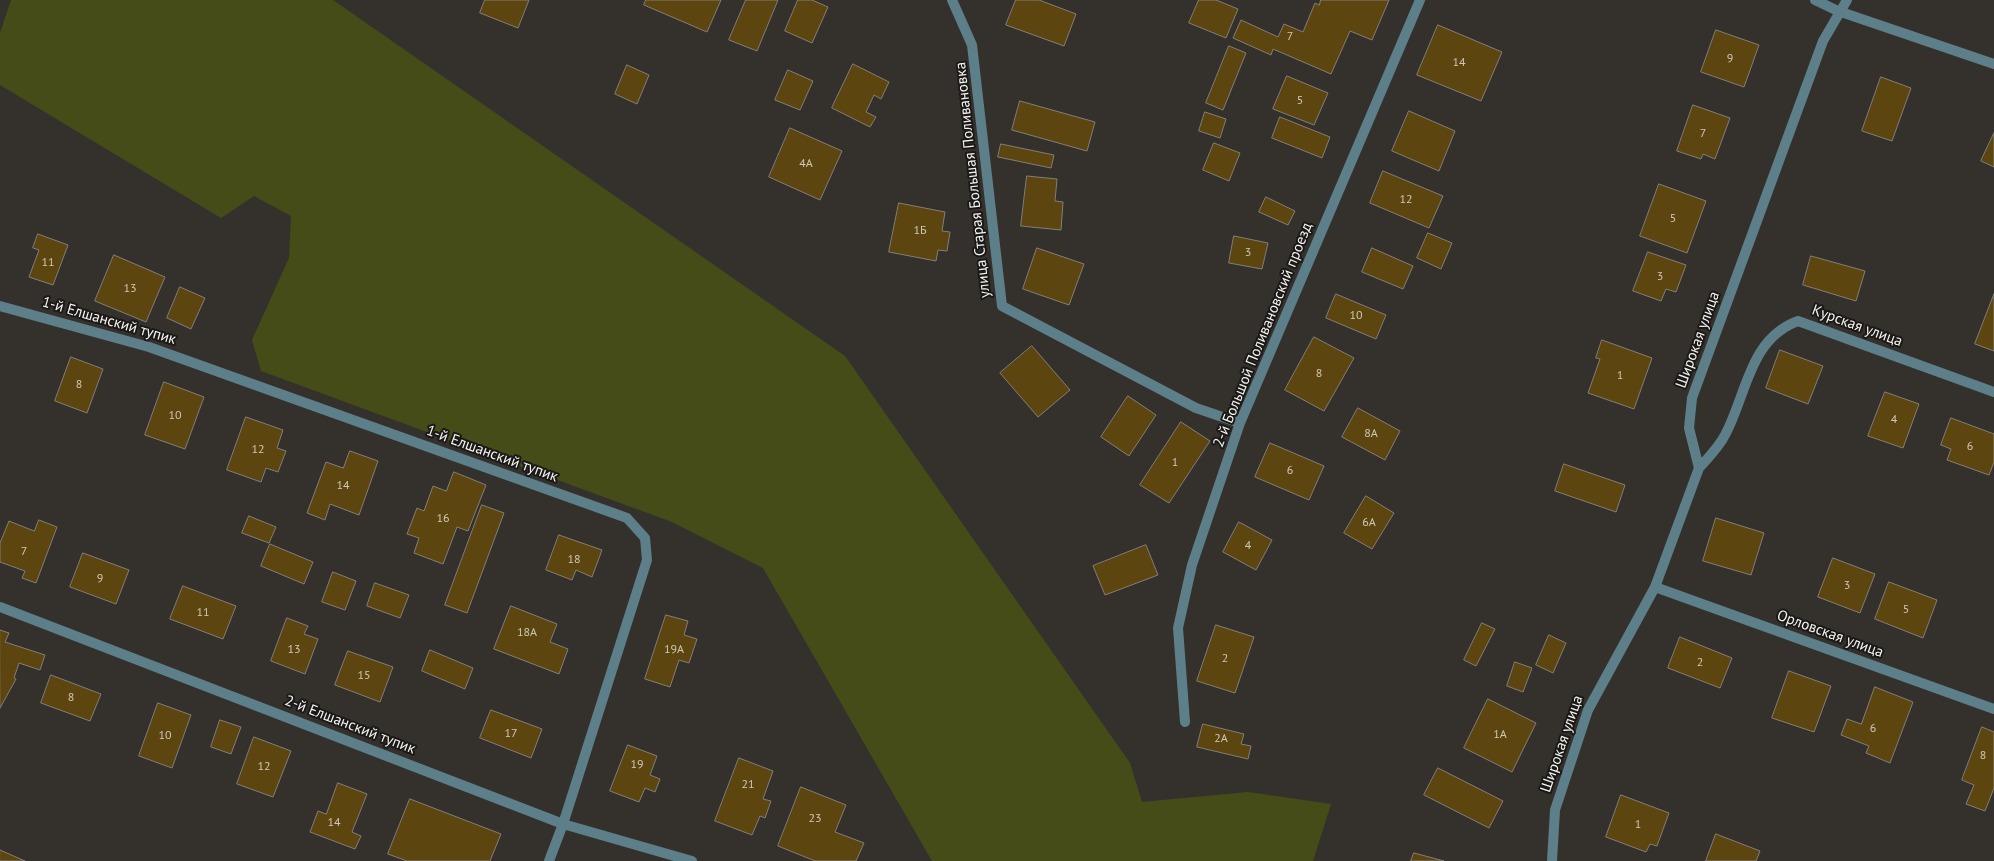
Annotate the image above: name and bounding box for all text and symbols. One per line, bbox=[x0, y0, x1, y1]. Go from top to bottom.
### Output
house number: 7 bbox=[1287, 30, 1293, 44]
house number: 9 bbox=[1727, 52, 1733, 66]
house number: 14 bbox=[1452, 56, 1466, 70]
street label: улица Старая Большая Поливановка bbox=[952, 61, 994, 299]
house number: 5 bbox=[1297, 94, 1303, 108]
house number: 7 bbox=[1700, 127, 1706, 141]
house number: 4А bbox=[799, 157, 813, 171]
house number: 12 bbox=[1399, 193, 1413, 207]
house number: 5 bbox=[1670, 212, 1676, 226]
street label: 2-й Большой Поливановский проезд bbox=[1210, 220, 1316, 450]
house number: 1Б bbox=[913, 224, 927, 238]
house number: 3 bbox=[1245, 246, 1251, 260]
house number: 11 bbox=[41, 256, 55, 270]
house number: 3 bbox=[1657, 270, 1663, 284]
house number: 13 bbox=[123, 282, 137, 296]
street label: Широкая улица bbox=[1672, 289, 1724, 391]
street label: 1-й Елшанский тупик bbox=[40, 293, 178, 349]
street label: Курская улица bbox=[1809, 301, 1905, 351]
house number: 10 bbox=[1349, 309, 1363, 323]
house number: 8 bbox=[1316, 367, 1322, 381]
house number: 1 bbox=[1617, 369, 1623, 383]
house number: 8 bbox=[76, 378, 82, 392]
house number: 10 bbox=[168, 409, 182, 423]
house number: 4 bbox=[1891, 413, 1897, 427]
street label: 1-й Елшанский тупик bbox=[424, 422, 560, 486]
house number: 8А bbox=[1364, 427, 1378, 441]
house number: 6 bbox=[1967, 440, 1973, 454]
house number: 12 bbox=[251, 443, 265, 457]
house number: 1 bbox=[1172, 456, 1178, 470]
house number: 6 bbox=[1287, 464, 1293, 478]
house number: 14 bbox=[336, 479, 350, 493]
house number: 16 bbox=[436, 512, 450, 526]
house number: 6А bbox=[1362, 516, 1376, 530]
house number: 4 bbox=[1245, 539, 1251, 553]
house number: 7 bbox=[21, 545, 27, 559]
house number: 18 bbox=[567, 553, 581, 567]
house number: 9 bbox=[97, 572, 103, 586]
house number: 3 bbox=[1844, 579, 1850, 593]
house number: 5 bbox=[1903, 603, 1909, 617]
house number: 11 bbox=[196, 606, 210, 620]
street label: Орловская улица bbox=[1774, 606, 1886, 662]
house number: 18А bbox=[517, 626, 537, 640]
house number: 13 bbox=[287, 643, 301, 657]
house number: 19А bbox=[664, 643, 684, 657]
house number: 2 bbox=[1222, 652, 1228, 666]
house number: 2 bbox=[1697, 656, 1703, 670]
house number: 15 bbox=[357, 669, 371, 683]
house number: 8 bbox=[68, 691, 74, 705]
street label: 2-й Елшанский тупик bbox=[282, 692, 418, 758]
street label: Широкая улица bbox=[1537, 693, 1587, 795]
house number: 6 bbox=[1870, 722, 1876, 736]
house number: 17 bbox=[504, 727, 518, 741]
house number: 1А bbox=[1493, 728, 1507, 742]
house number: 10 bbox=[158, 729, 172, 743]
house number: 2А bbox=[1214, 732, 1228, 746]
house number: 8 bbox=[1980, 749, 1986, 763]
house number: 19 bbox=[630, 758, 644, 772]
house number: 12 bbox=[257, 760, 271, 774]
house number: 21 bbox=[741, 778, 755, 792]
house number: 23 bbox=[808, 812, 822, 826]
house number: 14 bbox=[327, 816, 341, 830]
house number: 1 bbox=[1635, 818, 1641, 832]

